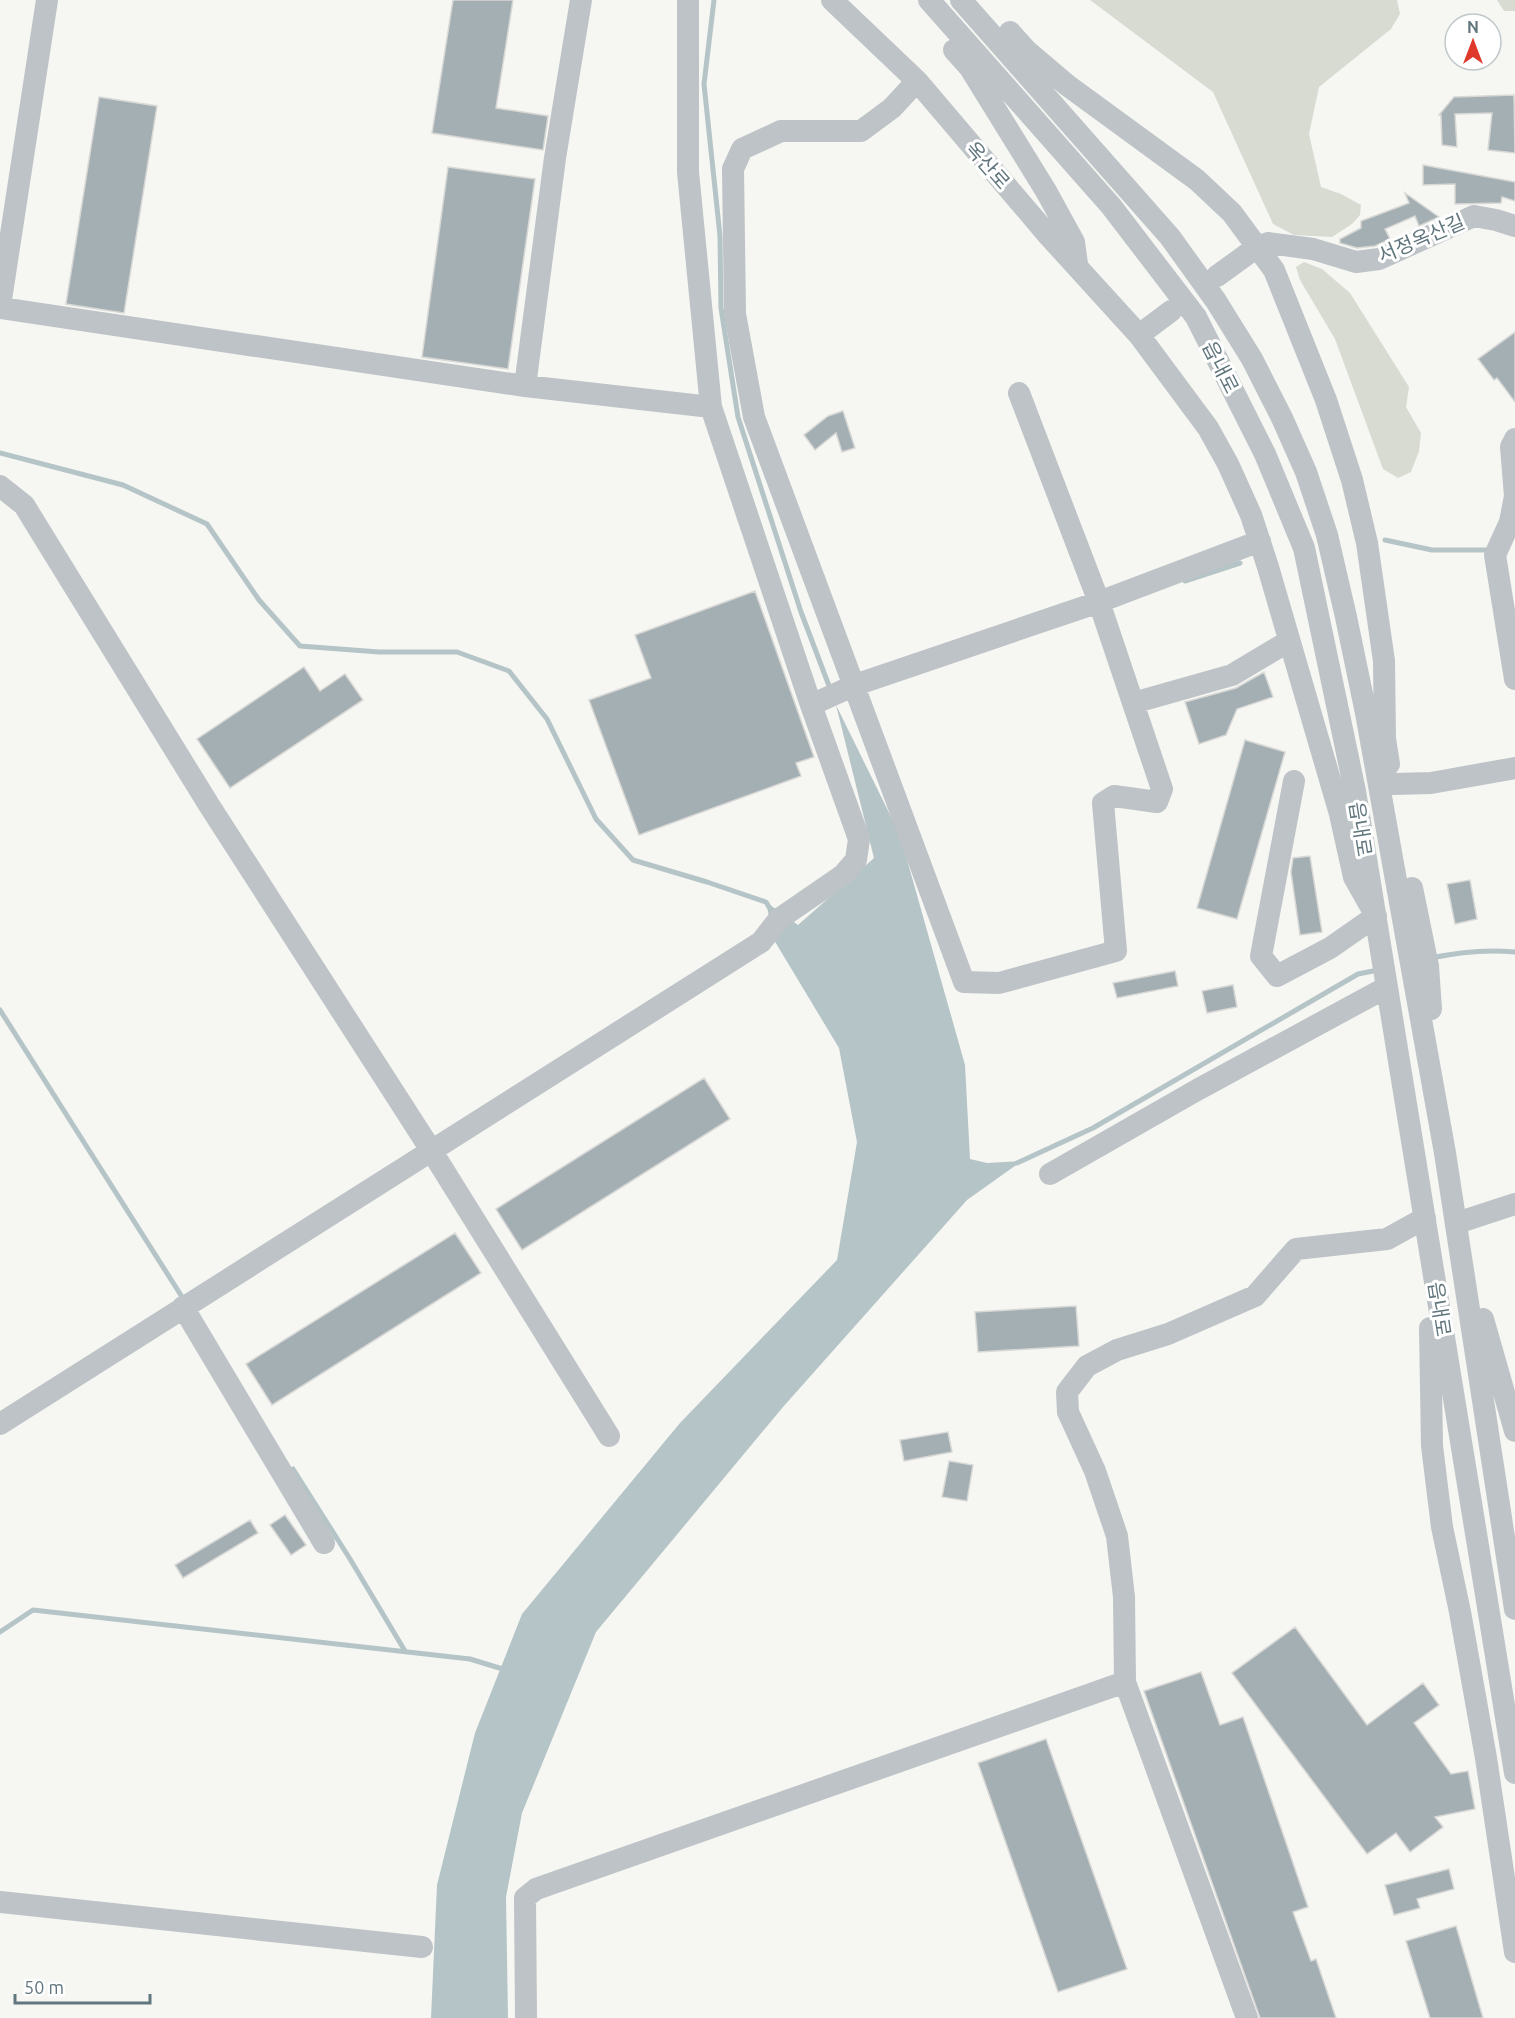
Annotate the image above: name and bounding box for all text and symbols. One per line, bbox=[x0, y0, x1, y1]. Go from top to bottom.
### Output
north arrow bbox=[1443, 12, 1503, 72]
text: N bbox=[1467, 18, 1479, 36]
street label: 옥산로 bbox=[961, 137, 1015, 193]
street label: 서정옥산길 bbox=[1374, 209, 1468, 267]
street label: 읍내로 bbox=[1198, 337, 1244, 397]
street label: 읍내로 bbox=[1345, 800, 1377, 858]
street label: 읍내로 bbox=[1424, 1280, 1456, 1338]
scale bar bbox=[15, 1967, 150, 2005]
text: 50 m bbox=[24, 1977, 64, 1997]

